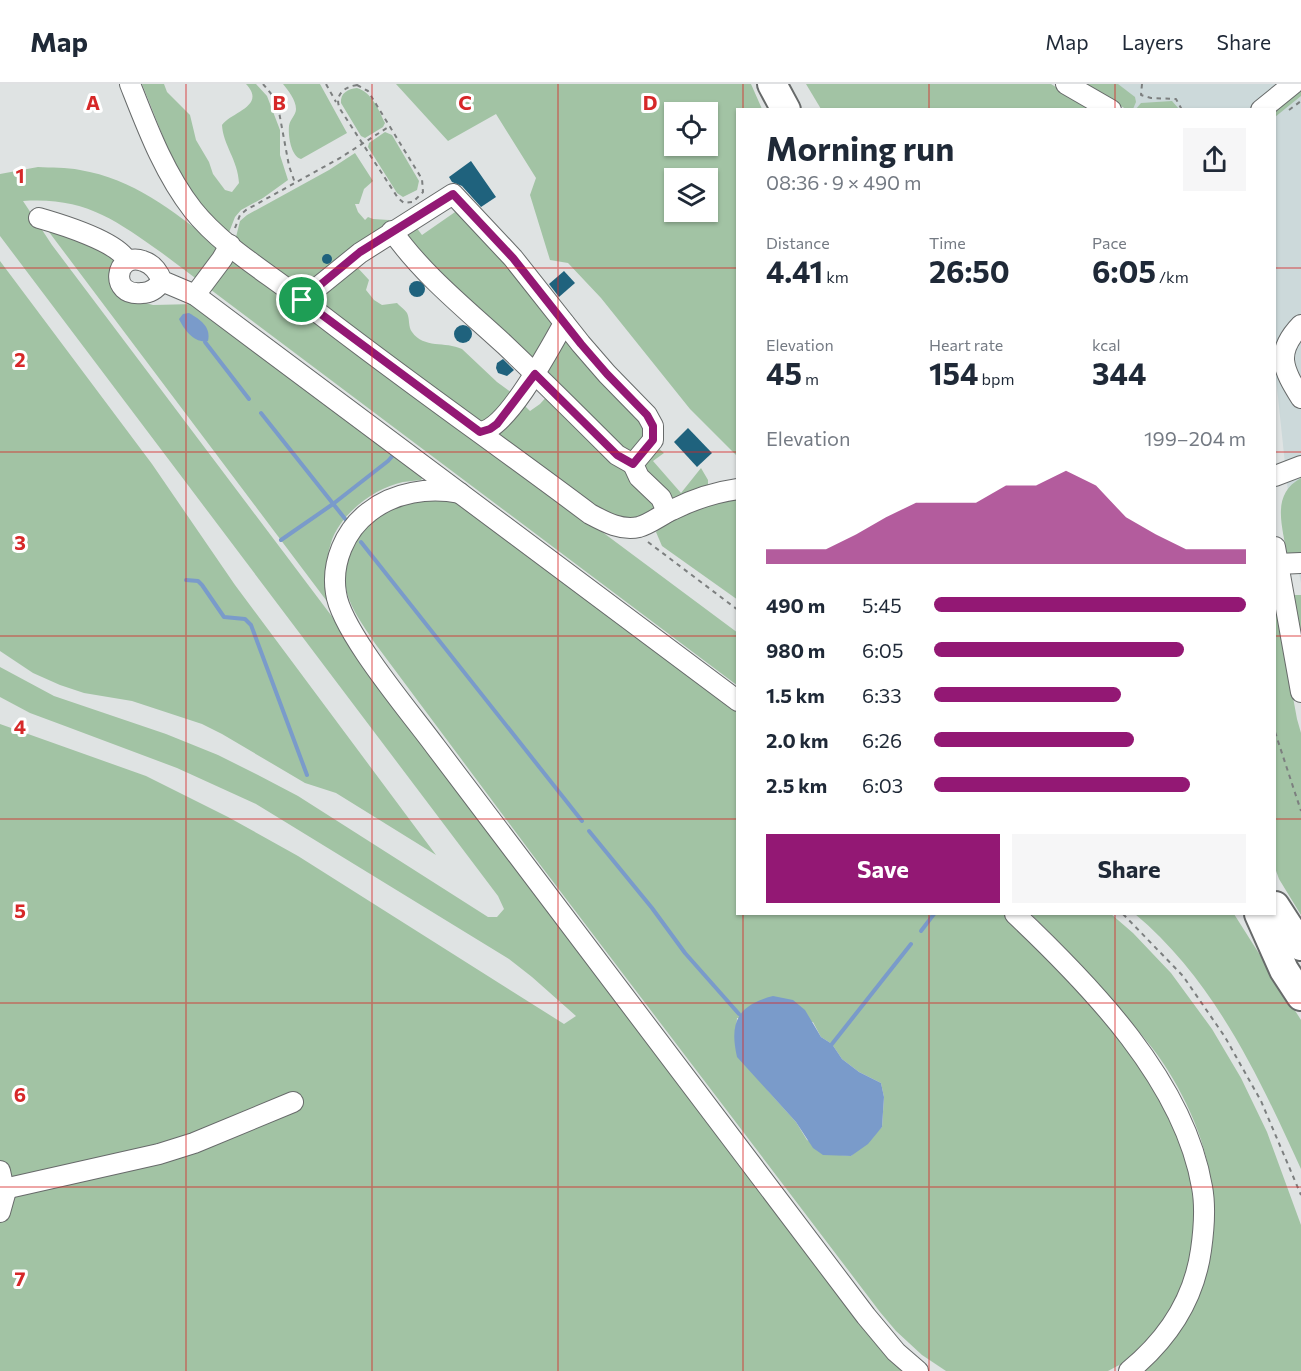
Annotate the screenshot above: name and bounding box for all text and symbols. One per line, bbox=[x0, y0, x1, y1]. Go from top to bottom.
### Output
text: Map bbox=[30, 24, 88, 58]
text: Map bbox=[1045, 29, 1089, 54]
text: Layers bbox=[1122, 29, 1184, 54]
text: Share bbox=[1217, 29, 1271, 54]
text: A bbox=[86, 90, 100, 114]
text: B bbox=[272, 90, 286, 114]
text: C bbox=[458, 90, 472, 114]
text: D bbox=[643, 90, 657, 114]
map controls bbox=[664, 102, 718, 222]
button: locate bbox=[664, 102, 718, 156]
text: Morning run bbox=[766, 127, 954, 168]
button: share bbox=[1183, 128, 1246, 191]
text: 1 bbox=[15, 163, 25, 187]
button: layers bbox=[664, 168, 718, 222]
text: 08:36 · 9 × 490 m bbox=[766, 170, 921, 194]
text: Distance bbox=[766, 233, 830, 252]
text: Time bbox=[929, 233, 966, 252]
text: Pace bbox=[1092, 233, 1127, 252]
text: 4.41 bbox=[766, 252, 823, 289]
text: 26:50 bbox=[929, 252, 1010, 289]
text: 6:05 bbox=[1092, 252, 1156, 289]
text: km bbox=[823, 267, 849, 286]
text: /km bbox=[1156, 267, 1189, 286]
pin bbox=[276, 274, 327, 325]
icon: arrive bbox=[285, 283, 318, 316]
text: Elevation bbox=[766, 335, 834, 354]
text: Heart rate bbox=[929, 335, 1003, 354]
text: kcal bbox=[1092, 335, 1121, 354]
text: 2 bbox=[14, 347, 26, 371]
text: 45 bbox=[766, 354, 802, 391]
text: 154 bbox=[929, 354, 978, 391]
text: 344 bbox=[1092, 354, 1146, 391]
text: m bbox=[802, 369, 819, 388]
text: bpm bbox=[978, 369, 1014, 388]
text: Elevation bbox=[766, 426, 851, 450]
text: 199–204 m bbox=[1144, 426, 1246, 450]
text: 3 bbox=[14, 530, 26, 554]
text: 490 m bbox=[766, 593, 825, 617]
text: 5:45 bbox=[862, 593, 902, 617]
text: 980 m bbox=[766, 638, 825, 662]
text: 6:05 bbox=[862, 638, 903, 662]
text: 1.5 km bbox=[766, 683, 825, 707]
text: 6:33 bbox=[862, 683, 902, 707]
text: 4 bbox=[14, 714, 26, 738]
text: 2.0 km bbox=[766, 728, 828, 752]
text: 6:26 bbox=[862, 728, 902, 752]
text: 2.5 km bbox=[766, 773, 827, 797]
text: 6:03 bbox=[862, 773, 903, 797]
button: Save bbox=[766, 834, 1000, 903]
button: Share bbox=[1012, 834, 1246, 903]
text: 5 bbox=[14, 898, 26, 922]
text: 6 bbox=[14, 1082, 26, 1106]
text: 7 bbox=[15, 1266, 26, 1290]

